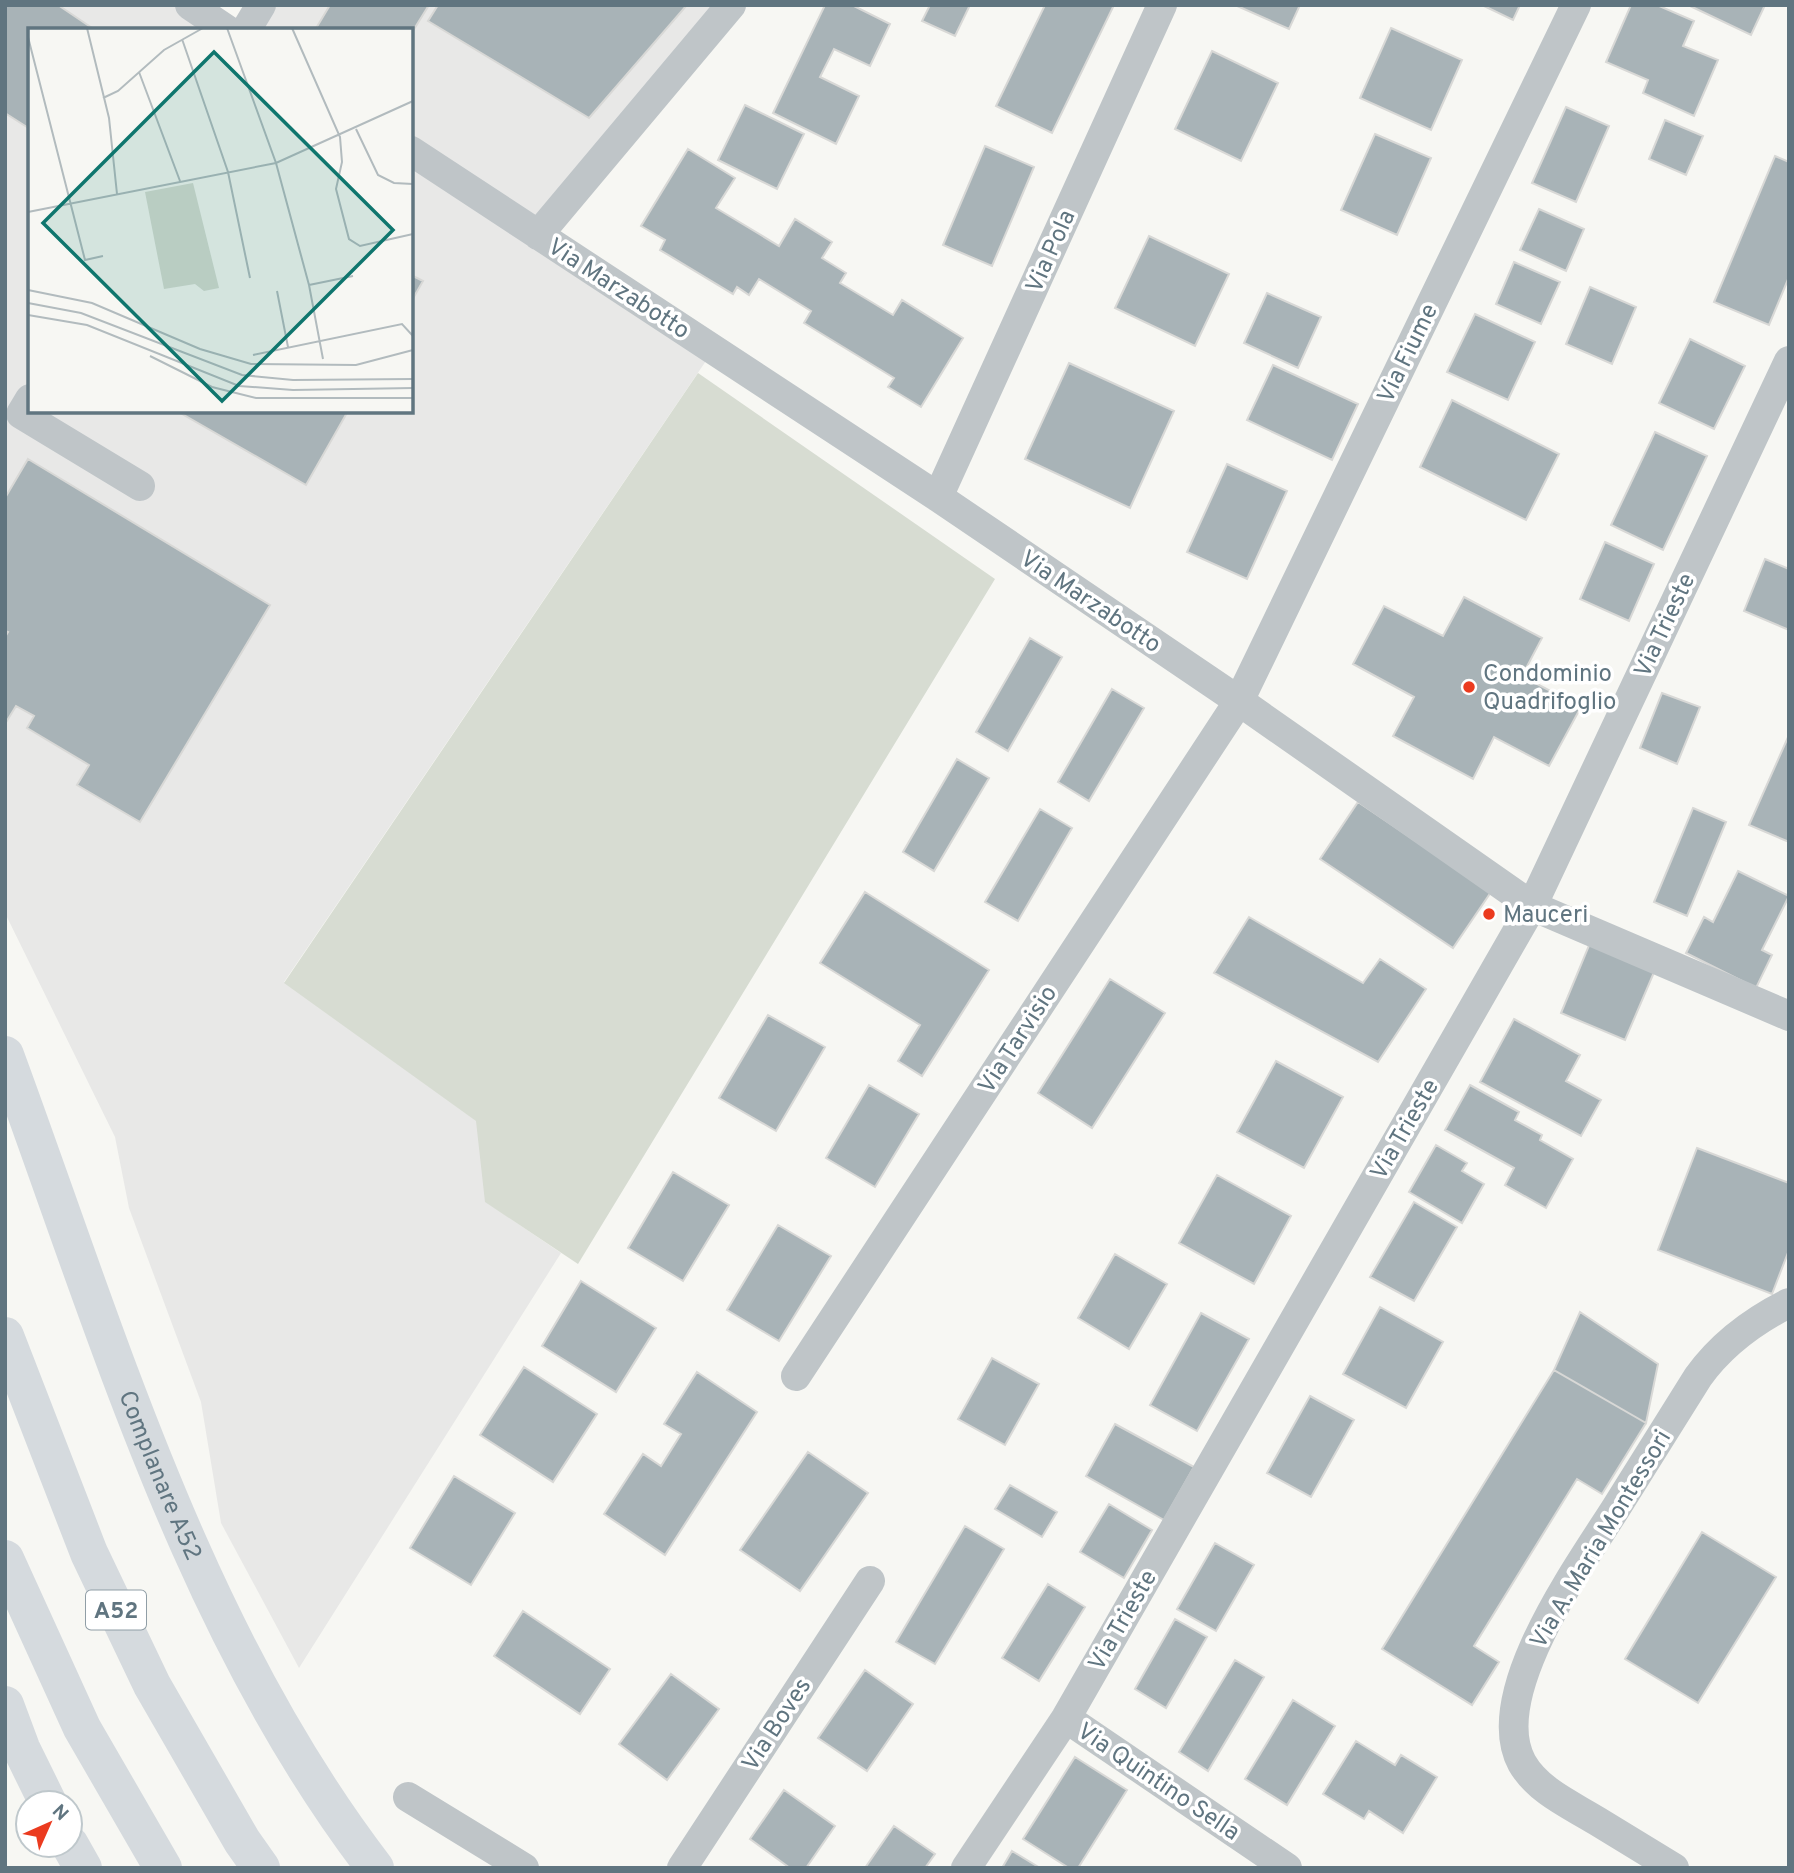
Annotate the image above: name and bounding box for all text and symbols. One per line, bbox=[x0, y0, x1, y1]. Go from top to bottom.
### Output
inset map bbox=[28, 28, 413, 413]
street label: Via Pola bbox=[1020, 206, 1083, 298]
street label: Via Marzabotto bbox=[541, 233, 695, 347]
street label: Via Fiume bbox=[1372, 299, 1446, 408]
street label: Via Marzabotto bbox=[1014, 545, 1166, 661]
street label: Via Trieste bbox=[1629, 569, 1703, 683]
place label: Condominio Quadrifoglio bbox=[1483, 660, 1616, 718]
marker: Condominio Quadrifoglio bbox=[1461, 679, 1477, 695]
place label: Mauceri bbox=[1503, 901, 1588, 931]
marker: Mauceri bbox=[1481, 906, 1497, 922]
street label: Via Tarvisio bbox=[973, 980, 1065, 1100]
street label: Via Trieste bbox=[1365, 1074, 1447, 1186]
street label: Complanare A52 bbox=[111, 1387, 207, 1566]
street label: Via A. Maria Montessori bbox=[1525, 1425, 1679, 1655]
street label: Via Trieste bbox=[1083, 1565, 1165, 1677]
road number: A52 bbox=[86, 1590, 146, 1630]
street label: Via Boves bbox=[736, 1673, 819, 1777]
street label: Via Quintino Sella bbox=[1071, 1717, 1245, 1848]
north arrow bbox=[14, 1789, 84, 1859]
text: N bbox=[46, 1800, 73, 1827]

